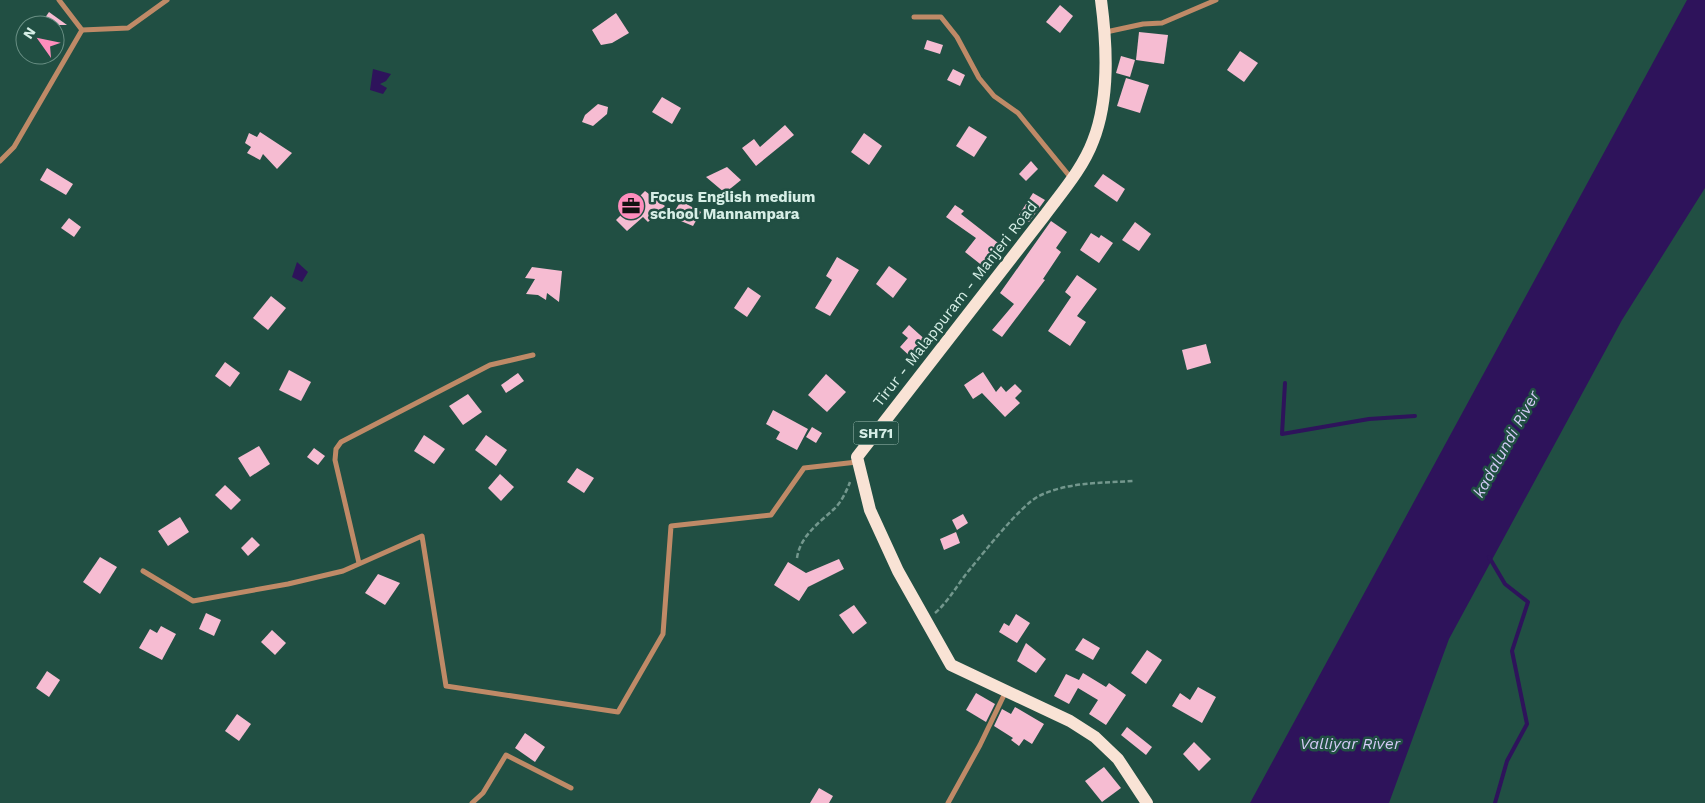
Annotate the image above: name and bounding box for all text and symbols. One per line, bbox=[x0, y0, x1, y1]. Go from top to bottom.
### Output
north arrow bbox=[15, 15, 65, 65]
text: N bbox=[20, 24, 39, 42]
place label: Focus English medium school Mannampara bbox=[650, 188, 816, 223]
office icon: Focus English medium school Mannampara bbox=[616, 191, 646, 221]
street label: Tirur - Malappuram - Manjeri Road bbox=[869, 198, 1041, 410]
water label: kadalundi River bbox=[1469, 387, 1544, 501]
road number: SH71 bbox=[854, 422, 898, 444]
water label: Valliyar River bbox=[1300, 734, 1401, 753]

